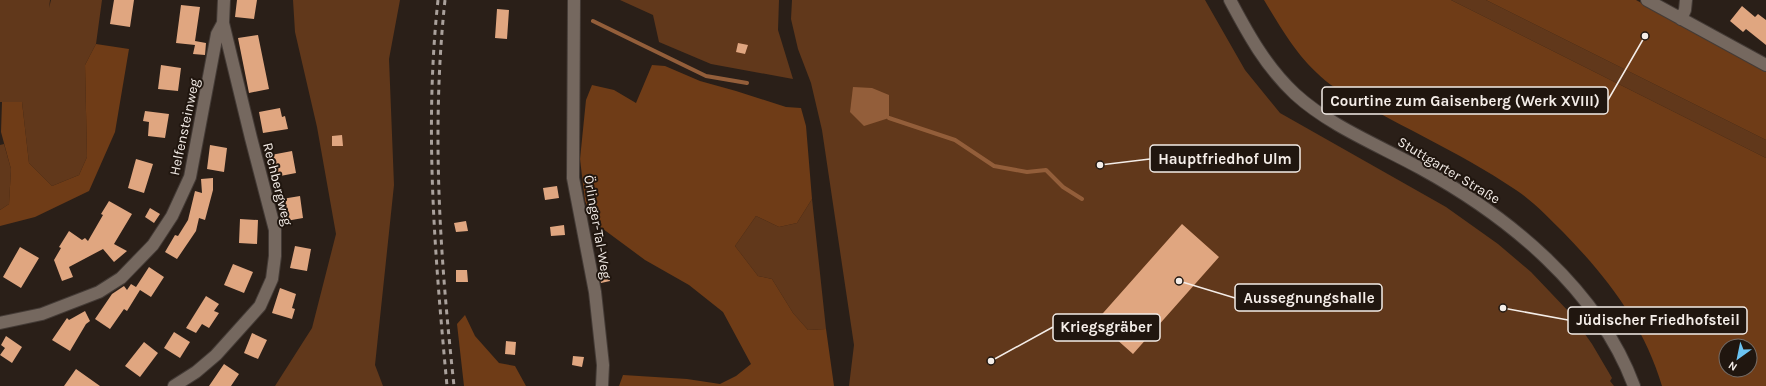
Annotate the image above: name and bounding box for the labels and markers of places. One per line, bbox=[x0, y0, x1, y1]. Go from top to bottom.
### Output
callout: Courtine zum Gaisenberg (Werk XVIII) bbox=[1322, 87, 1608, 114]
callout: Hauptfriedhof Ulm bbox=[1150, 145, 1300, 172]
callout: Aussegnungshalle bbox=[1235, 284, 1382, 311]
callout: Jüdischer Friedhofsteil bbox=[1568, 307, 1747, 334]
callout: Kriegsgräber bbox=[1053, 314, 1160, 341]

